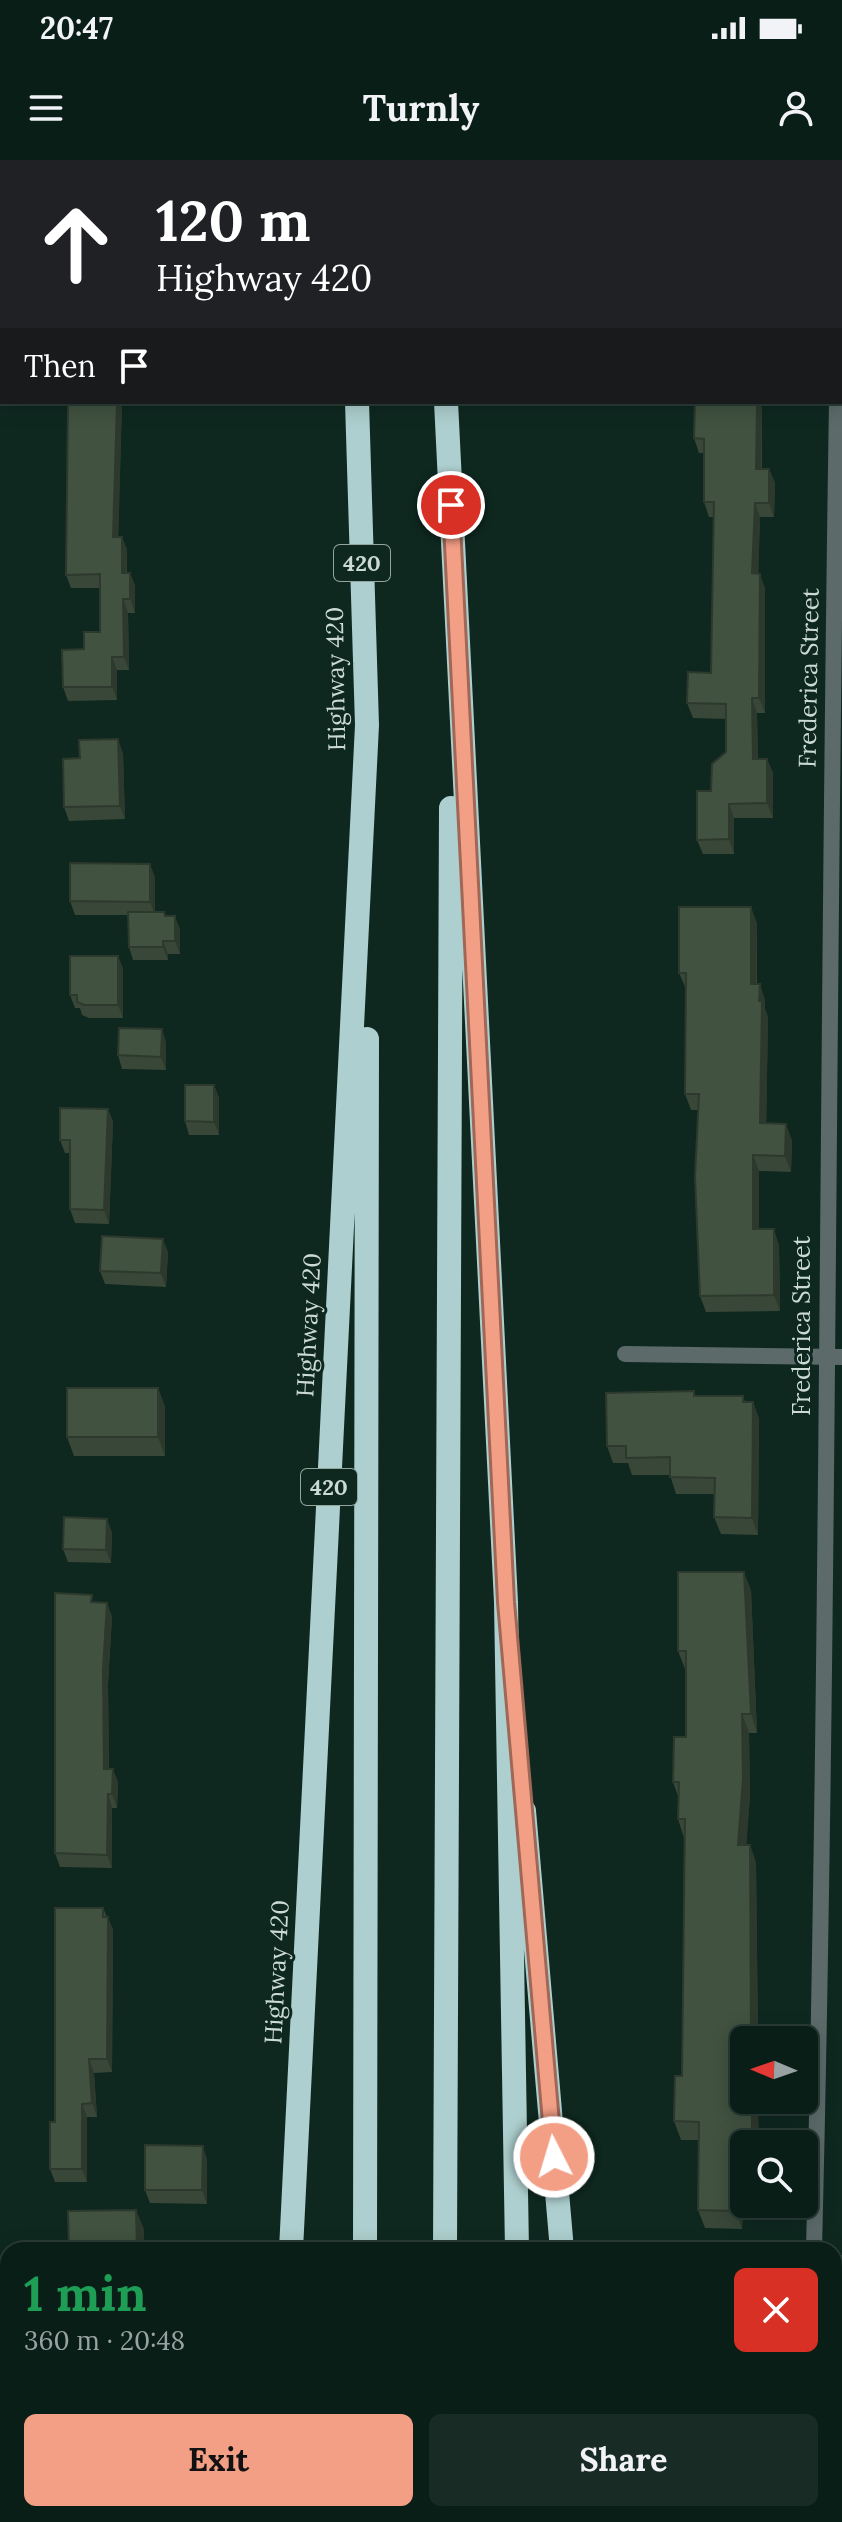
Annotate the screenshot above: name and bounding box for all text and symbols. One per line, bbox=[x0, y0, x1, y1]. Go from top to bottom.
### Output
text: 20:47 bbox=[40, 9, 113, 47]
text: Turnly bbox=[363, 85, 479, 131]
icon: menu bbox=[24, 86, 68, 130]
icon: person bbox=[774, 86, 818, 130]
text: 120 m bbox=[156, 185, 310, 256]
icon: ahead bbox=[24, 192, 128, 296]
text: Highway 420 bbox=[156, 255, 372, 301]
icon: arrive bbox=[112, 344, 156, 388]
text: Then bbox=[24, 347, 96, 385]
pin bbox=[417, 471, 485, 539]
icon: arrive bbox=[429, 483, 473, 527]
road number: 420 bbox=[334, 545, 390, 581]
street label: Frederica Street bbox=[791, 587, 826, 768]
street label: Highway 420 bbox=[319, 607, 352, 751]
street label: Frederica Street bbox=[786, 1235, 817, 1416]
street label: Highway 420 bbox=[289, 1252, 328, 1398]
road number: 420 bbox=[301, 1469, 357, 1505]
street label: Highway 420 bbox=[257, 1899, 296, 2045]
north arrow bbox=[730, 2026, 818, 2114]
map controls bbox=[730, 2026, 818, 2218]
position arrow bbox=[512, 2115, 596, 2199]
button: search bbox=[730, 2130, 818, 2218]
text: 1 min bbox=[24, 2263, 147, 2324]
button: close bbox=[734, 2268, 818, 2352]
text: 360 m · 20:48 bbox=[24, 2324, 185, 2357]
button: Exit bbox=[24, 2414, 413, 2506]
button: Share bbox=[429, 2414, 818, 2506]

